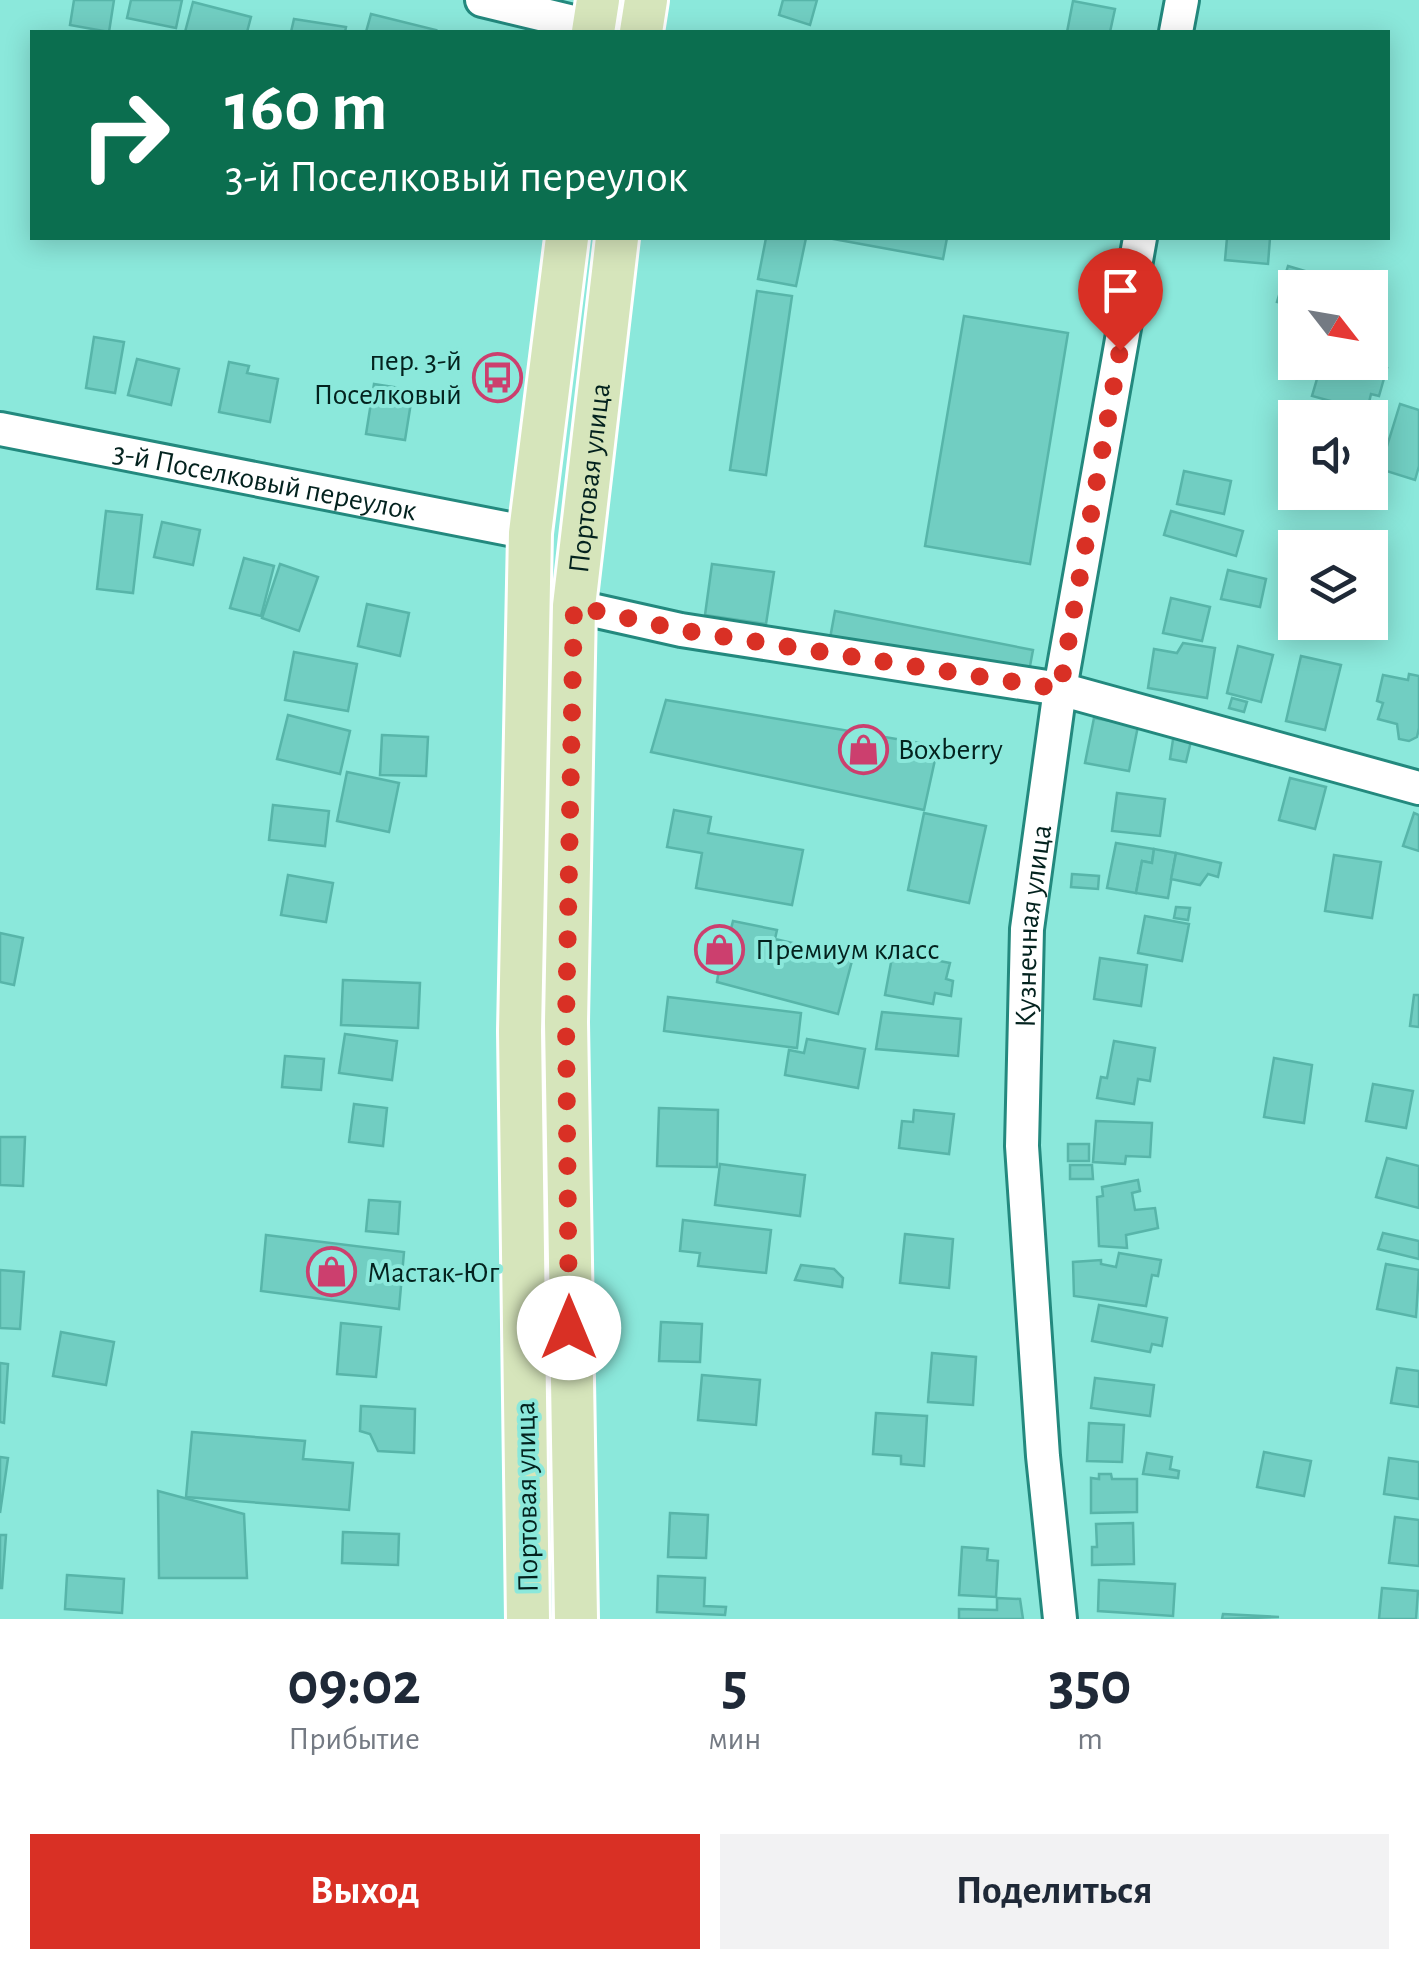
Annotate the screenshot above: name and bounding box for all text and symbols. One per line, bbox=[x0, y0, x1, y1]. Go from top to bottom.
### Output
icon: right bbox=[60, 70, 190, 200]
text: 160 m bbox=[225, 73, 388, 143]
text: 3-й Поселковый переулок bbox=[225, 155, 688, 200]
pin bbox=[1078, 248, 1163, 351]
icon: arrive bbox=[1093, 263, 1148, 318]
north arrow bbox=[1278, 270, 1388, 380]
map controls bbox=[1278, 270, 1388, 640]
place label: пер. 3-й Поселковый bbox=[313, 346, 462, 410]
bus stop icon: пер. 3-й Поселковый bbox=[471, 351, 523, 403]
street label: Портовая улица bbox=[564, 381, 616, 575]
button: sound bbox=[1278, 400, 1388, 510]
street label: 3-й Поселковый переулок bbox=[110, 438, 419, 526]
button: layers bbox=[1278, 530, 1388, 640]
shop icon: Boxberry bbox=[837, 723, 889, 775]
place label: Boxberry bbox=[898, 735, 1003, 765]
street label: Кузнечная улица bbox=[1011, 823, 1057, 1028]
shop icon: Премиум класс bbox=[694, 923, 746, 975]
place label: Премиум класс bbox=[755, 935, 940, 965]
shop icon: Мастак-Юг bbox=[306, 1246, 358, 1298]
place label: Мастак-Юг bbox=[367, 1258, 500, 1288]
position arrow bbox=[517, 1276, 621, 1380]
street label: Портовая улица bbox=[510, 1401, 544, 1593]
text: 09:02 bbox=[287, 1655, 421, 1715]
text: 5 bbox=[722, 1655, 748, 1715]
text: 350 bbox=[1049, 1655, 1132, 1715]
text: Прибытие bbox=[288, 1723, 420, 1755]
text: мин bbox=[708, 1723, 761, 1755]
text: m bbox=[1077, 1723, 1103, 1755]
button: Выход bbox=[30, 1834, 700, 1949]
button: Поделиться bbox=[720, 1834, 1389, 1949]

